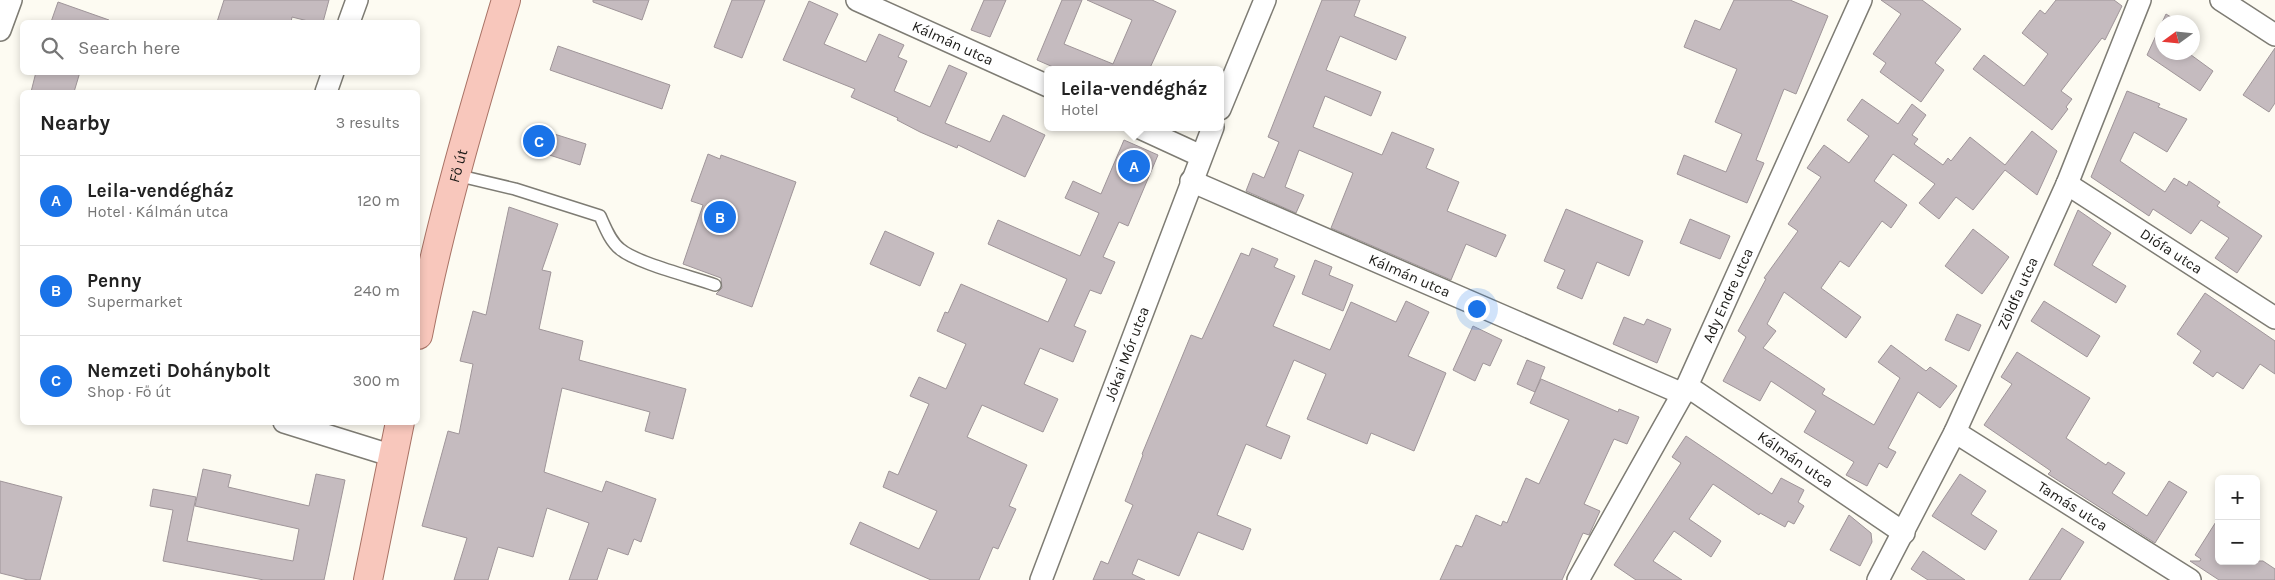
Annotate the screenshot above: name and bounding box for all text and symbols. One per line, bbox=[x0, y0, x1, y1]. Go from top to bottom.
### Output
north arrow bbox=[2155, 15, 2200, 60]
street label: Kálmán utca bbox=[909, 17, 996, 69]
search box bbox=[20, 20, 420, 75]
icon: search bbox=[38, 34, 66, 62]
text: Search here bbox=[78, 37, 180, 59]
popup bbox=[1044, 66, 1224, 131]
text: Leila-vendégház bbox=[1061, 78, 1207, 100]
text: Hotel bbox=[1061, 100, 1099, 119]
text: Nearby bbox=[40, 111, 110, 135]
text: 3 results bbox=[336, 113, 400, 132]
pin: C bbox=[523, 122, 555, 160]
street label: Fő út bbox=[445, 147, 471, 184]
pin: A bbox=[1118, 147, 1150, 185]
text: Leila-vendégház bbox=[87, 180, 234, 202]
text: A bbox=[51, 191, 61, 210]
text: 120 m bbox=[357, 191, 400, 210]
pin: B bbox=[704, 198, 736, 236]
text: Hotel · Kálmán utca bbox=[87, 202, 229, 221]
street label: Diófa utca bbox=[2137, 225, 2206, 278]
street label: Ady Endre utca bbox=[1699, 245, 1757, 345]
street label: Kálmán utca bbox=[1366, 250, 1453, 301]
street label: Zöldfa utca bbox=[1993, 254, 2042, 333]
text: Penny bbox=[87, 270, 141, 292]
text: B bbox=[51, 281, 61, 300]
text: 240 m bbox=[354, 281, 400, 300]
text: Supermarket bbox=[87, 292, 183, 311]
your location bbox=[1464, 296, 1490, 322]
street label: Jókai Mór utca bbox=[1101, 304, 1153, 404]
text: Nemzeti Dohánybolt bbox=[87, 360, 271, 382]
text: C bbox=[51, 371, 61, 390]
text: 300 m bbox=[353, 371, 400, 390]
text: Shop · Fő út bbox=[87, 382, 171, 401]
street label: Kálmán utca bbox=[1754, 428, 1837, 491]
map controls bbox=[2215, 475, 2260, 565]
button: + bbox=[2215, 475, 2260, 520]
street label: Tamás utca bbox=[2034, 477, 2111, 535]
button: − bbox=[2215, 520, 2260, 565]

